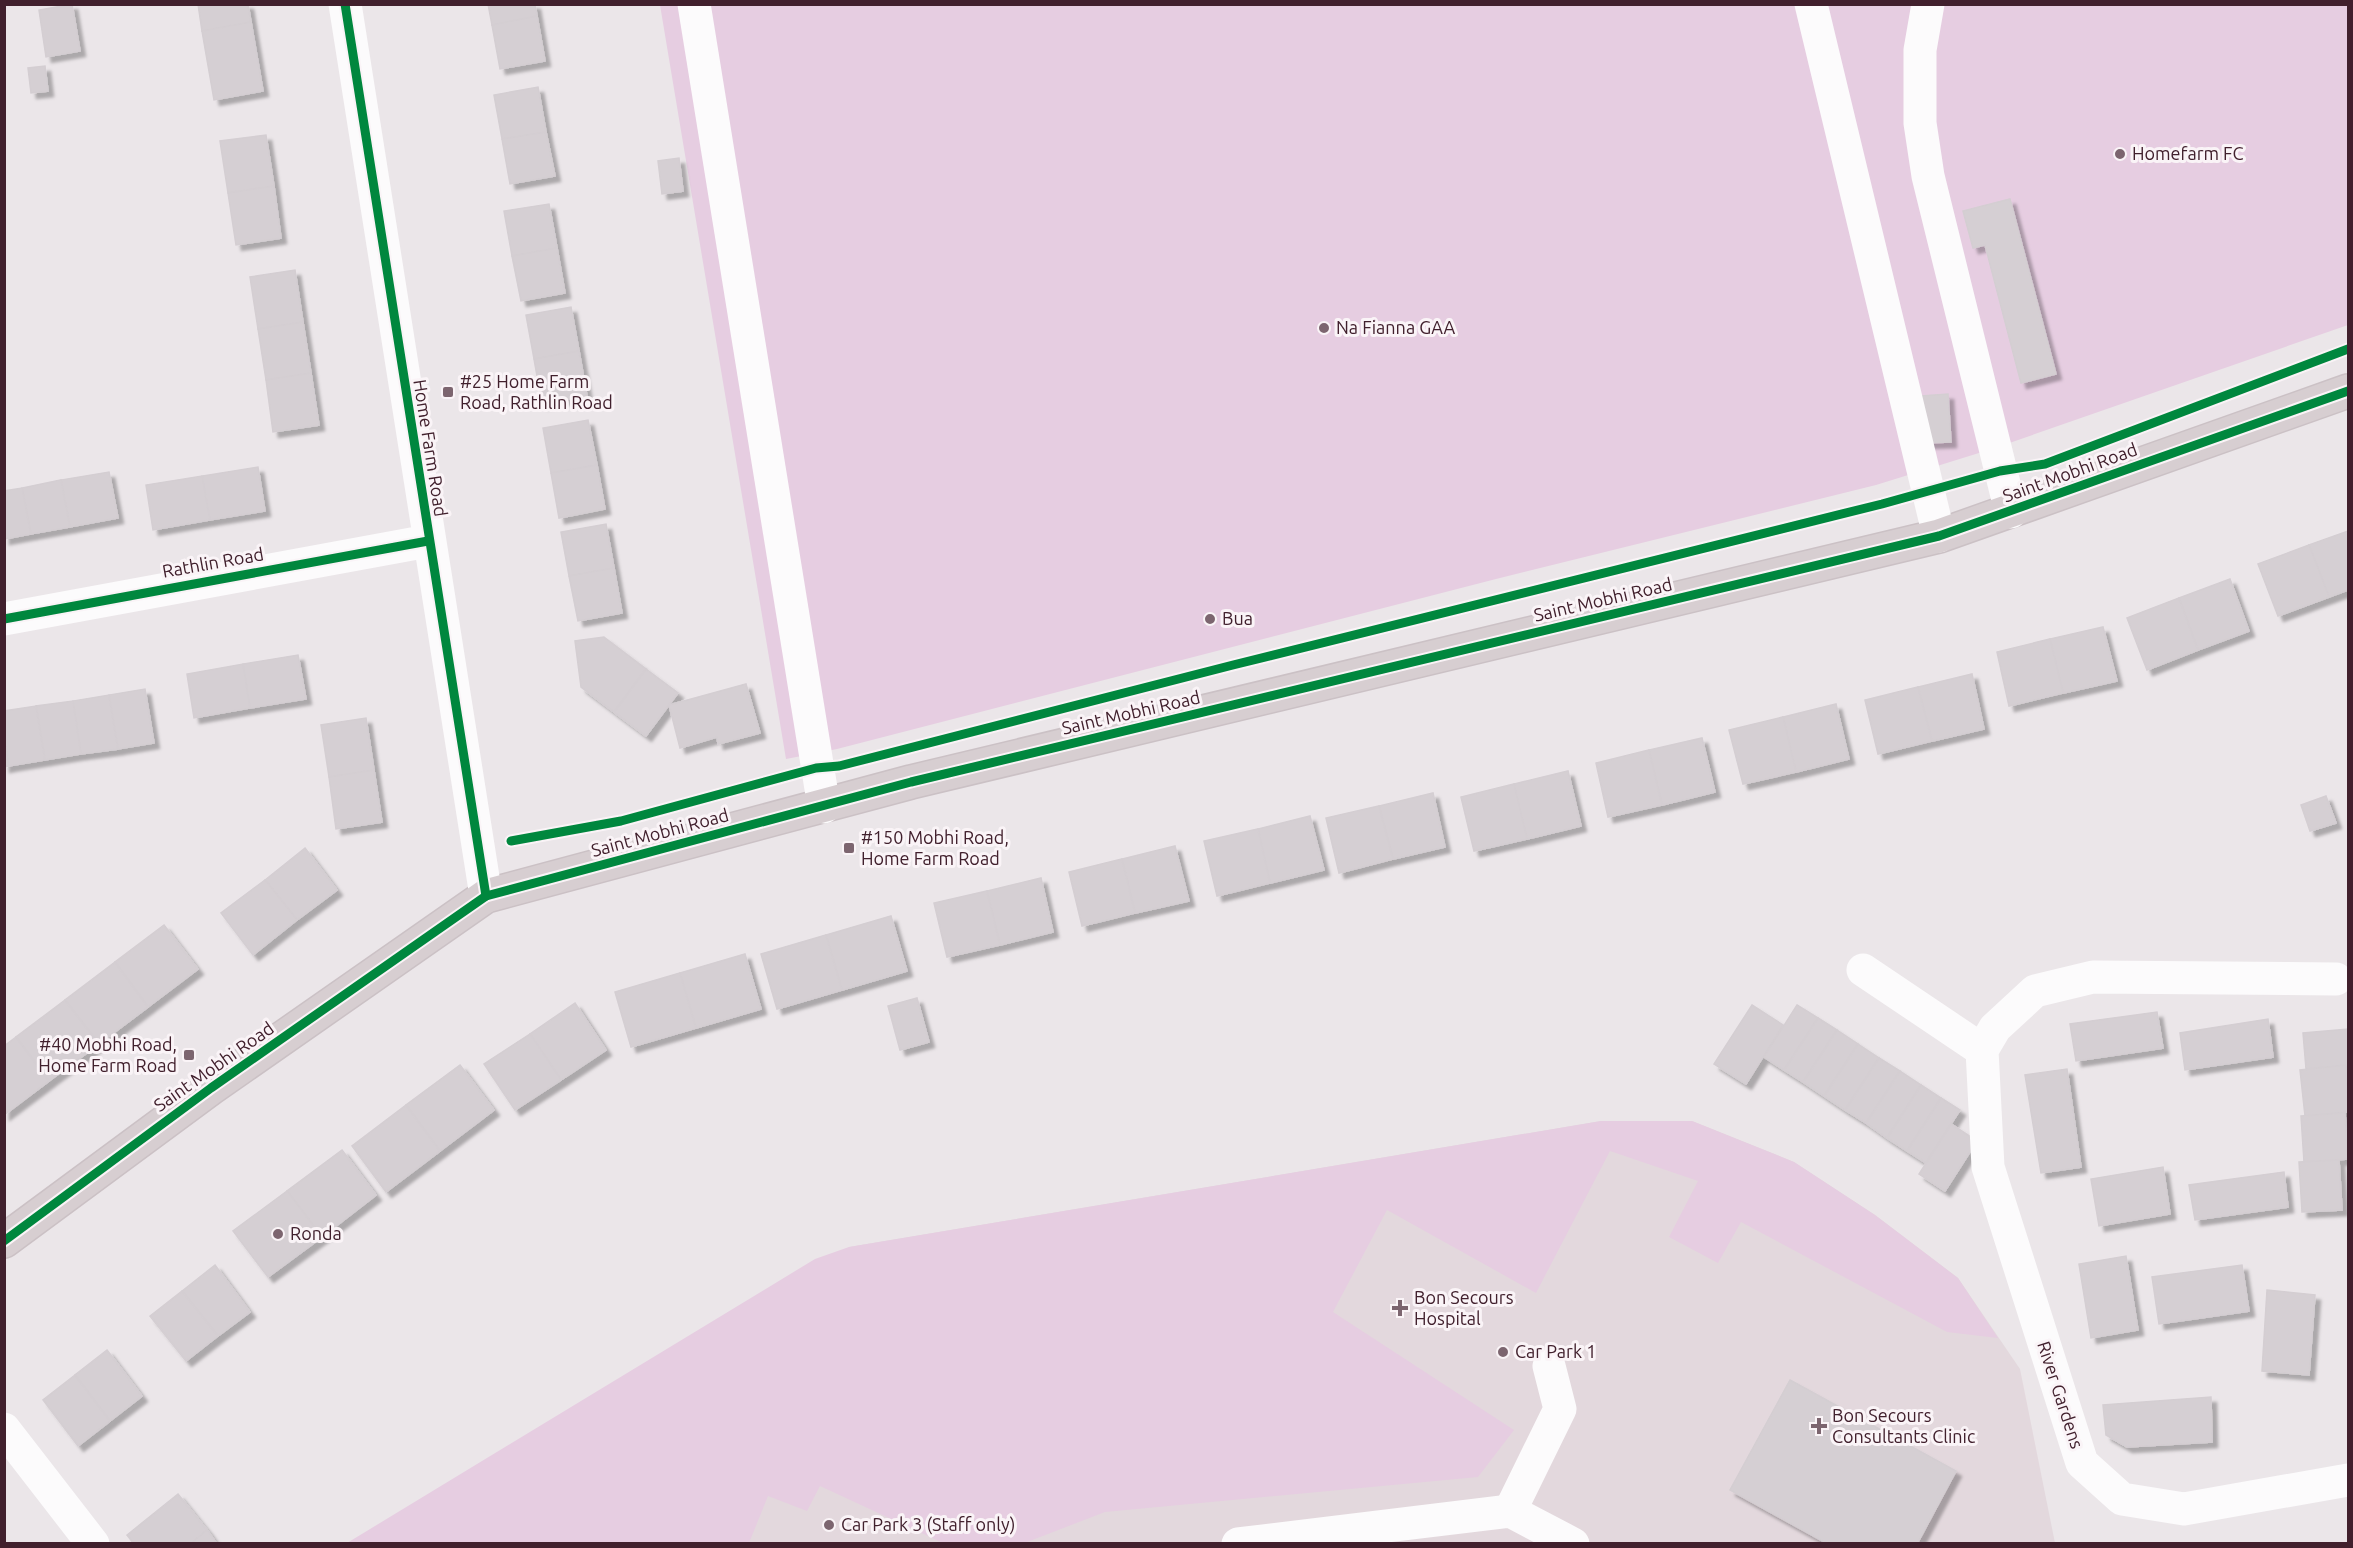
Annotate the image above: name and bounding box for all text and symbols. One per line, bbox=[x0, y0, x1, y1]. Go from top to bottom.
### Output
place label: Homefarm FC bbox=[2132, 143, 2244, 163]
marker: Homefarm FC bbox=[2113, 147, 2127, 161]
place label: Na Fianna GAA bbox=[1336, 317, 1455, 337]
marker: Na Fianna GAA bbox=[1317, 321, 1331, 335]
place label: #25 Home Farm Road, Rathlin Road bbox=[460, 371, 613, 412]
street label: Home Farm Road bbox=[410, 378, 452, 518]
marker: #25 Home Farm Road, Rathlin Road bbox=[441, 385, 455, 399]
street label: Saint Mobhi Road bbox=[2000, 438, 2140, 506]
street label: Rathlin Road bbox=[160, 543, 265, 581]
street label: Saint Mobhi Road bbox=[1532, 573, 1674, 625]
place label: Bua bbox=[1222, 608, 1253, 628]
marker: Bua bbox=[1203, 612, 1217, 626]
street label: Saint Mobhi Road bbox=[1060, 686, 1202, 738]
street label: Saint Mobhi Road bbox=[589, 804, 731, 860]
place label: #150 Mobhi Road, Home Farm Road bbox=[861, 827, 1009, 868]
marker: #150 Mobhi Road, Home Farm Road bbox=[842, 841, 856, 855]
street label: Saint Mobhi Road bbox=[150, 1017, 277, 1115]
place label: #40 Mobhi Road, Home Farm Road bbox=[38, 1034, 177, 1075]
marker: #40 Mobhi Road, Home Farm Road bbox=[182, 1048, 196, 1062]
place label: Ronda bbox=[290, 1223, 342, 1243]
marker: Ronda bbox=[271, 1227, 285, 1241]
place label: Bon Secours Hospital bbox=[1414, 1287, 1514, 1328]
marker: Bon Secours Hospital bbox=[1391, 1299, 1409, 1317]
street label: River Gardens bbox=[2034, 1338, 2088, 1451]
place label: Car Park 1 bbox=[1515, 1341, 1596, 1361]
marker: Car Park 1 bbox=[1496, 1345, 1510, 1359]
place label: Bon Secours Consultants Clinic bbox=[1832, 1405, 1975, 1446]
marker: Bon Secours Consultants Clinic bbox=[1810, 1417, 1828, 1435]
place label: Car Park 3 (Staff only) bbox=[841, 1514, 1015, 1535]
marker: Car Park 3 (Staff only) bbox=[822, 1518, 836, 1532]

